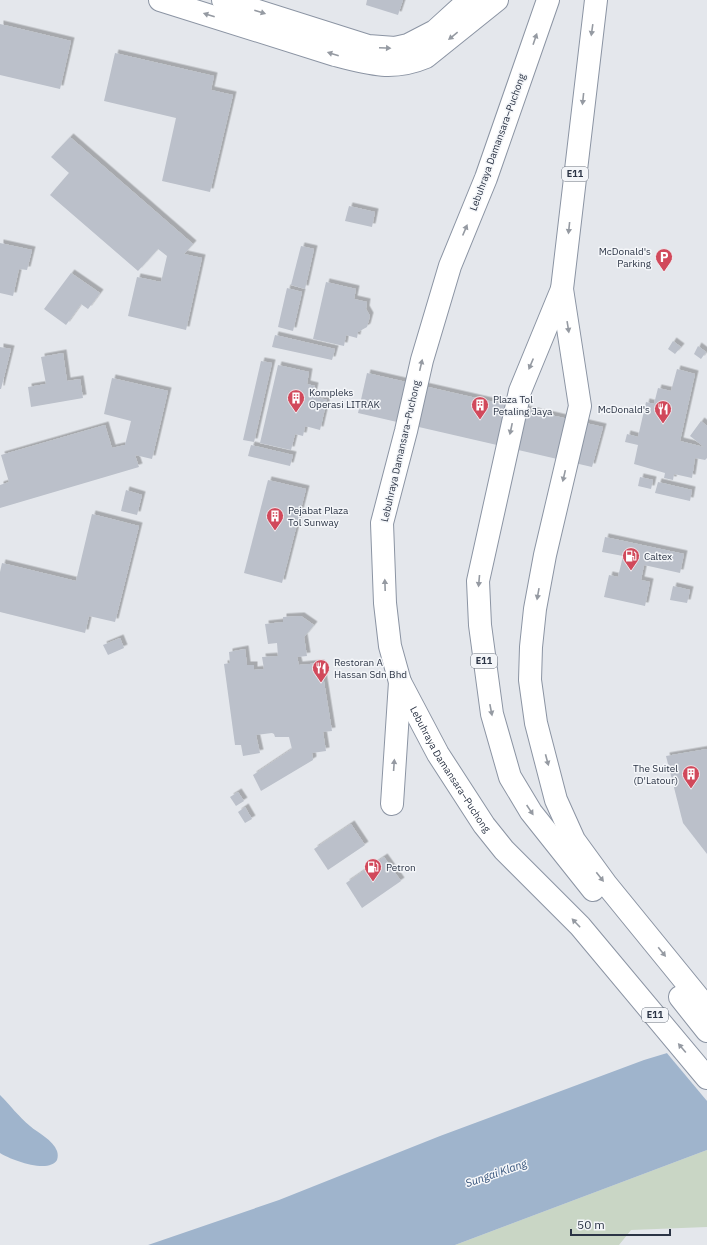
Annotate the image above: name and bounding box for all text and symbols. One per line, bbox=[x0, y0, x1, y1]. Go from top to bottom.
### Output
one-way arrow bbox=[255, 9, 267, 15]
one-way arrow bbox=[202, 12, 214, 18]
one-way arrow bbox=[589, 24, 595, 36]
one-way arrow bbox=[447, 31, 458, 40]
one-way arrow bbox=[532, 33, 538, 45]
one-way arrow bbox=[379, 45, 392, 51]
one-way arrow bbox=[326, 51, 338, 57]
street label: Lebuhraya Damansara–Puchong bbox=[467, 71, 529, 212]
one-way arrow bbox=[580, 92, 587, 105]
road number: E11 bbox=[562, 167, 588, 181]
one-way arrow bbox=[566, 222, 572, 234]
one-way arrow bbox=[461, 224, 468, 236]
place label: McDonald's Parking bbox=[599, 245, 652, 270]
parking icon: McDonald's Parking bbox=[654, 247, 674, 272]
one-way arrow bbox=[565, 321, 571, 333]
one-way arrow bbox=[528, 358, 534, 369]
one-way arrow bbox=[418, 359, 424, 371]
street label: Lebuhraya Damansara–Puchong bbox=[378, 378, 423, 523]
place label: Kompleks Operasi LITRAK bbox=[309, 386, 381, 411]
building icon: Kompleks Operasi LITRAK bbox=[286, 388, 306, 413]
place label: Plaza Tol Petaling Jaya bbox=[493, 393, 553, 418]
building icon: Plaza Tol Petaling Jaya bbox=[470, 395, 490, 420]
restaurant icon: McDonald's bbox=[653, 399, 673, 424]
place label: McDonald's bbox=[598, 403, 650, 416]
one-way arrow bbox=[508, 422, 514, 435]
one-way arrow bbox=[561, 470, 567, 482]
place label: Pejabat Plaza Tol Sunway bbox=[288, 504, 349, 529]
building icon: Pejabat Plaza Tol Sunway bbox=[265, 506, 285, 531]
fuel station icon: Caltex bbox=[621, 546, 641, 571]
place label: Caltex bbox=[644, 550, 672, 563]
one-way arrow bbox=[475, 575, 482, 587]
one-way arrow bbox=[381, 579, 388, 591]
one-way arrow bbox=[535, 588, 541, 600]
road number: E11 bbox=[471, 654, 497, 668]
place label: Restoran A Hassan Sdn Bhd bbox=[334, 656, 407, 681]
restaurant icon: Restoran A Hassan Sdn Bhd bbox=[311, 658, 331, 683]
street label: Lebuhraya Damansara–Puchong bbox=[407, 704, 494, 836]
one-way arrow bbox=[489, 704, 495, 716]
one-way arrow bbox=[544, 754, 550, 766]
one-way arrow bbox=[391, 759, 398, 771]
place label: The Suitel (D'Latour) bbox=[633, 762, 678, 787]
building icon: The Suitel (D'Latour) bbox=[681, 764, 701, 789]
one-way arrow bbox=[526, 805, 534, 816]
fuel station icon: Petron bbox=[363, 857, 383, 882]
place label: Petron bbox=[386, 861, 416, 874]
one-way arrow bbox=[596, 871, 605, 882]
one-way arrow bbox=[571, 918, 581, 928]
one-way arrow bbox=[657, 946, 666, 957]
road number: E11 bbox=[642, 1008, 668, 1022]
one-way arrow bbox=[678, 1043, 687, 1054]
water label: Sungai Klang bbox=[463, 1156, 529, 1190]
scale bar bbox=[571, 1211, 670, 1237]
text: 50 m bbox=[577, 1217, 605, 1232]

